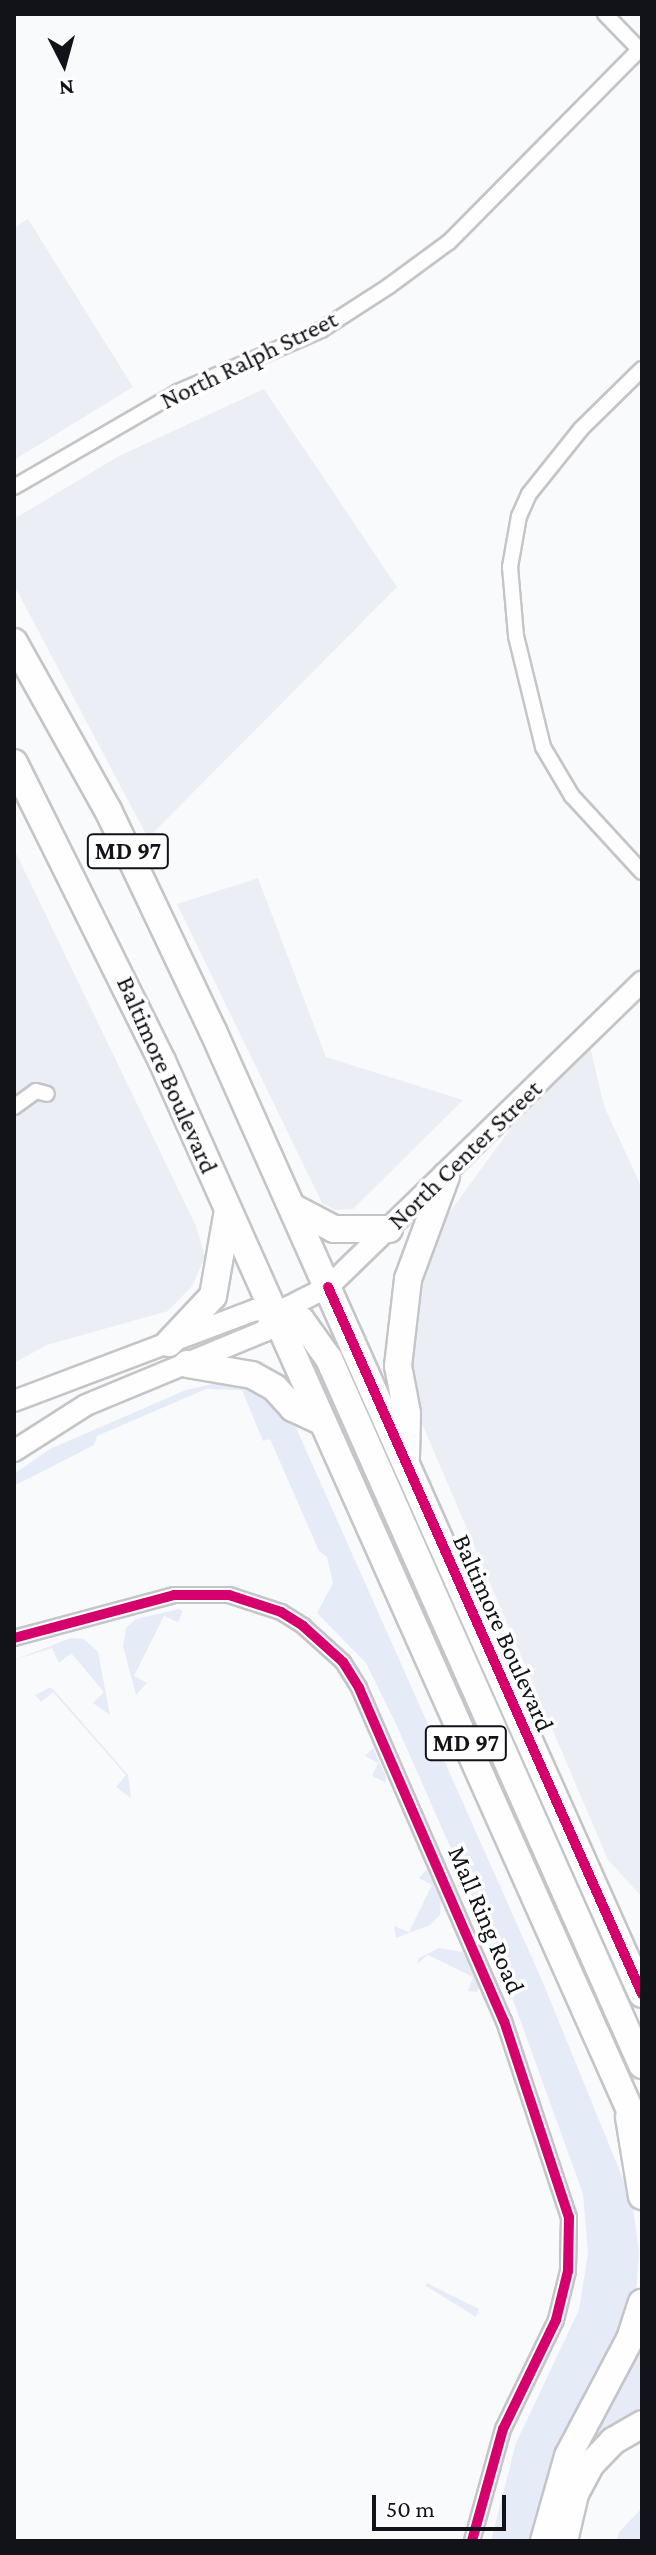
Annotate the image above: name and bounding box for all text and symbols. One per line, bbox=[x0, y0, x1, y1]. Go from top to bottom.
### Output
north arrow bbox=[24, 24, 104, 104]
text: N bbox=[58, 75, 75, 102]
street label: North Ralph Street bbox=[155, 304, 343, 416]
road number: MD 97 bbox=[86, 831, 170, 871]
street label: Baltimore Boulevard bbox=[110, 972, 224, 1178]
street label: North Center Street bbox=[382, 1074, 548, 1236]
street label: Baltimore Boulevard bbox=[446, 1530, 560, 1736]
road number: MD 97 bbox=[424, 1723, 508, 1763]
street label: Mall Ring Road bbox=[441, 1841, 531, 1999]
scale bar bbox=[376, 2479, 510, 2529]
text: 50 m bbox=[386, 2495, 435, 2522]

